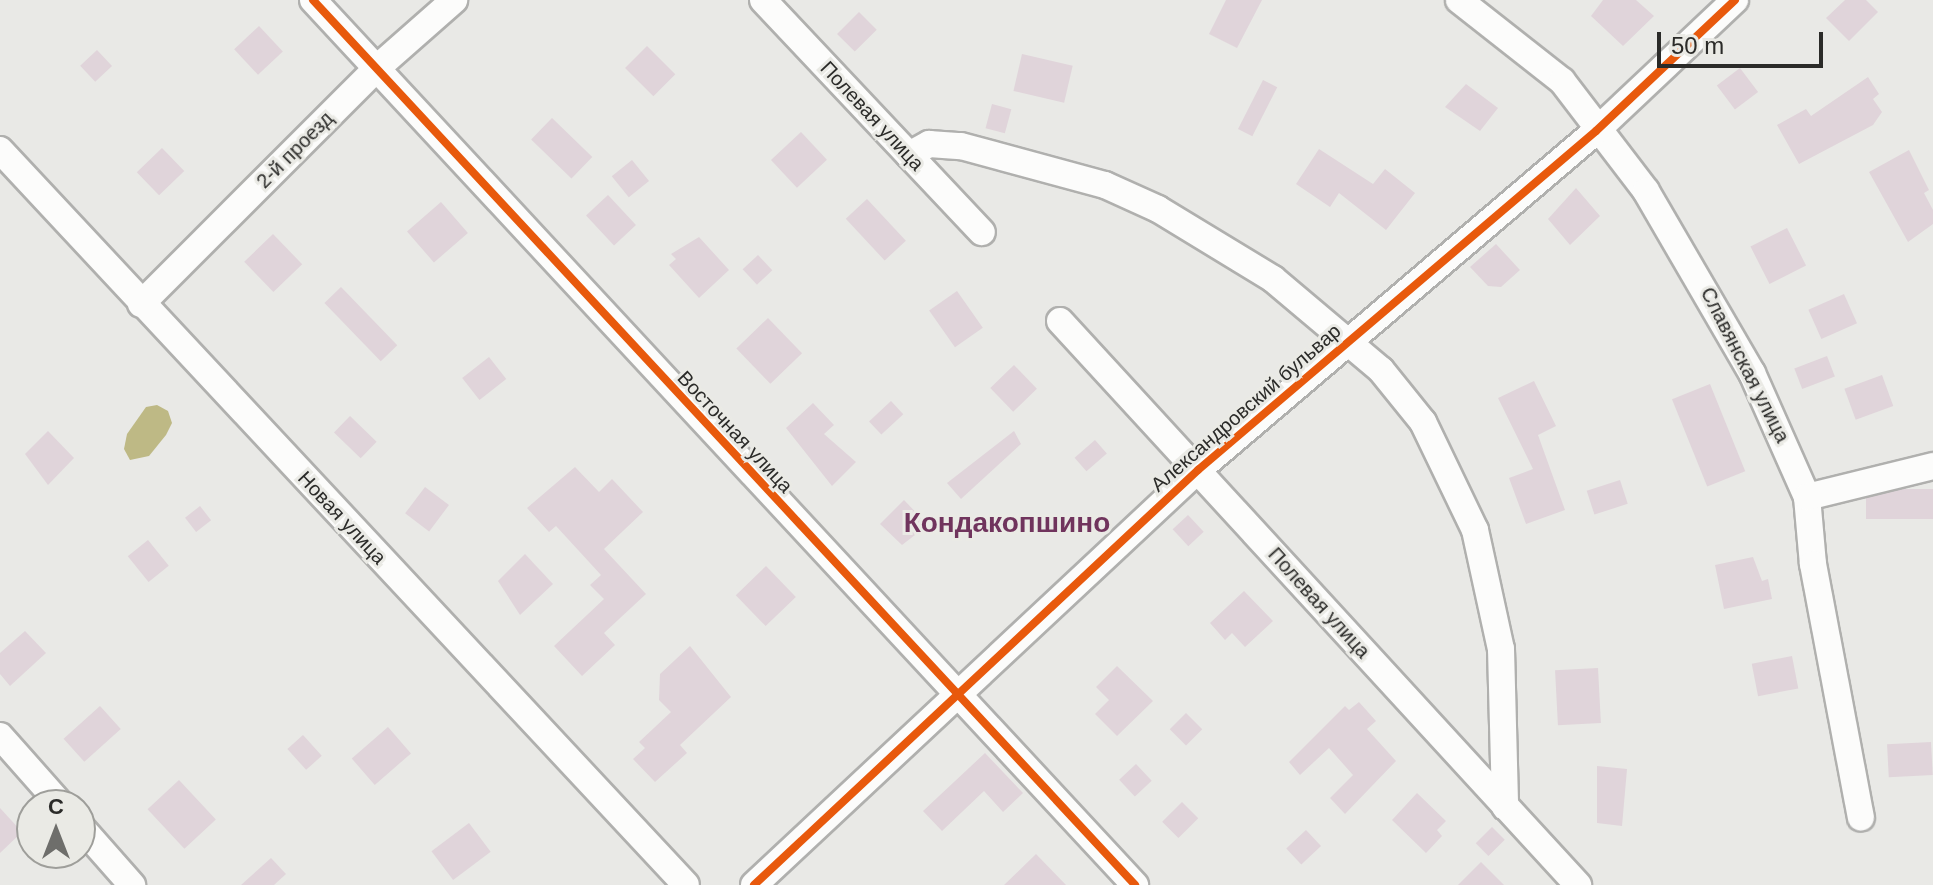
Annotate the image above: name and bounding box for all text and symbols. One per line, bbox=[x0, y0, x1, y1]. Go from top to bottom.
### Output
scale bar bbox=[1661, 16, 1827, 66]
text: 50 m bbox=[1671, 32, 1724, 59]
street label: Полевая улица bbox=[815, 56, 929, 176]
street label: 2-й проезд bbox=[252, 107, 338, 193]
street label: Славянская улица bbox=[1695, 283, 1795, 447]
street label: Александровский бульвар bbox=[1146, 319, 1346, 497]
street label: Восточная улица bbox=[672, 366, 798, 498]
street label: Новая улица bbox=[293, 466, 391, 570]
district label: Кондакопшино bbox=[904, 506, 1110, 540]
street label: Полевая улица bbox=[1263, 543, 1375, 663]
north arrow bbox=[16, 789, 96, 869]
text: С bbox=[48, 794, 64, 819]

